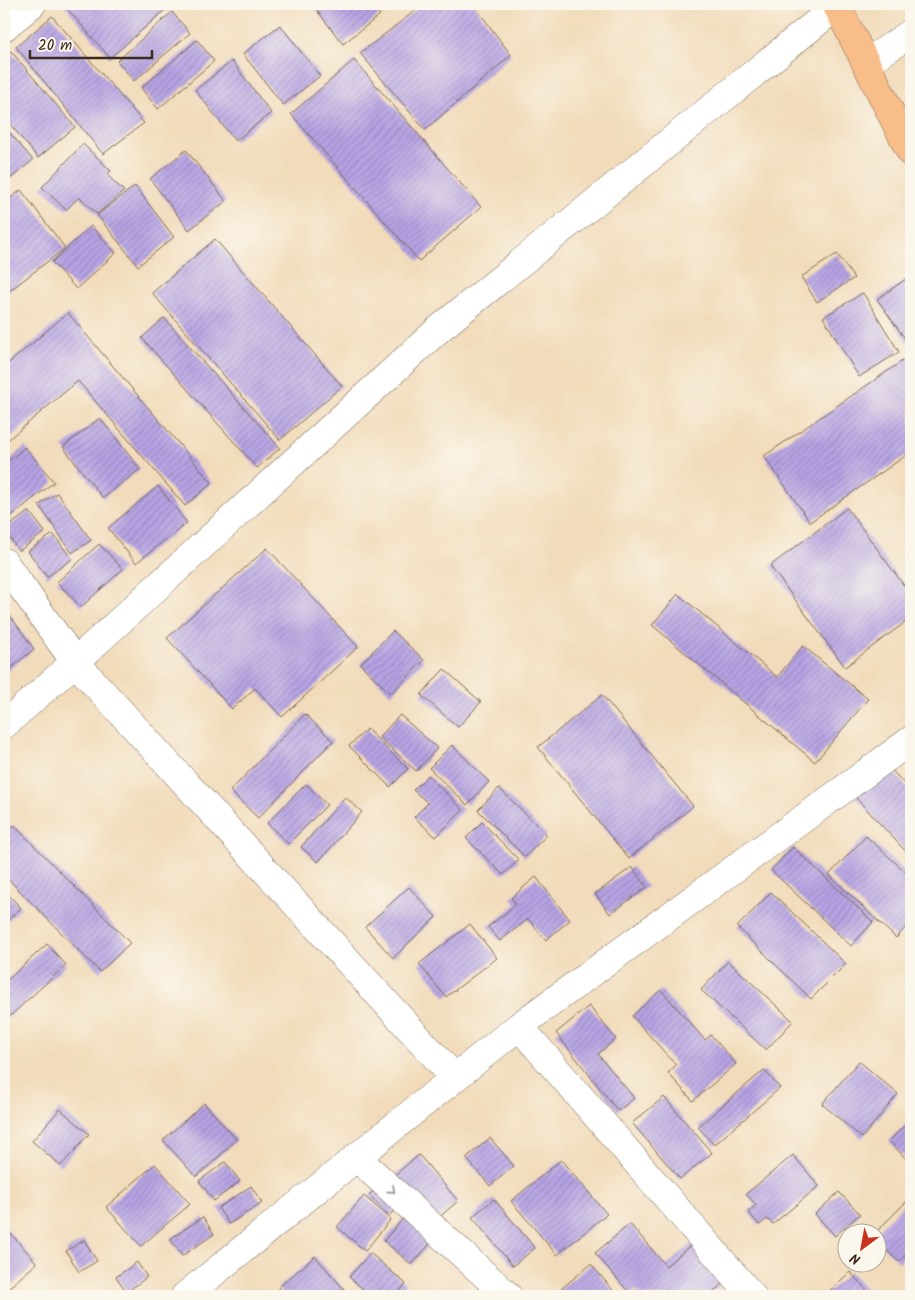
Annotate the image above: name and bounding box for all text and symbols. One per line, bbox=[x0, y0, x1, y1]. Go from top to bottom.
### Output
scale bar bbox=[30, 28, 152, 60]
text: 20 m bbox=[38, 34, 72, 58]
one-way arrow bbox=[386, 1184, 395, 1193]
north arrow bbox=[838, 1222, 888, 1272]
text: N bbox=[846, 1246, 865, 1270]

